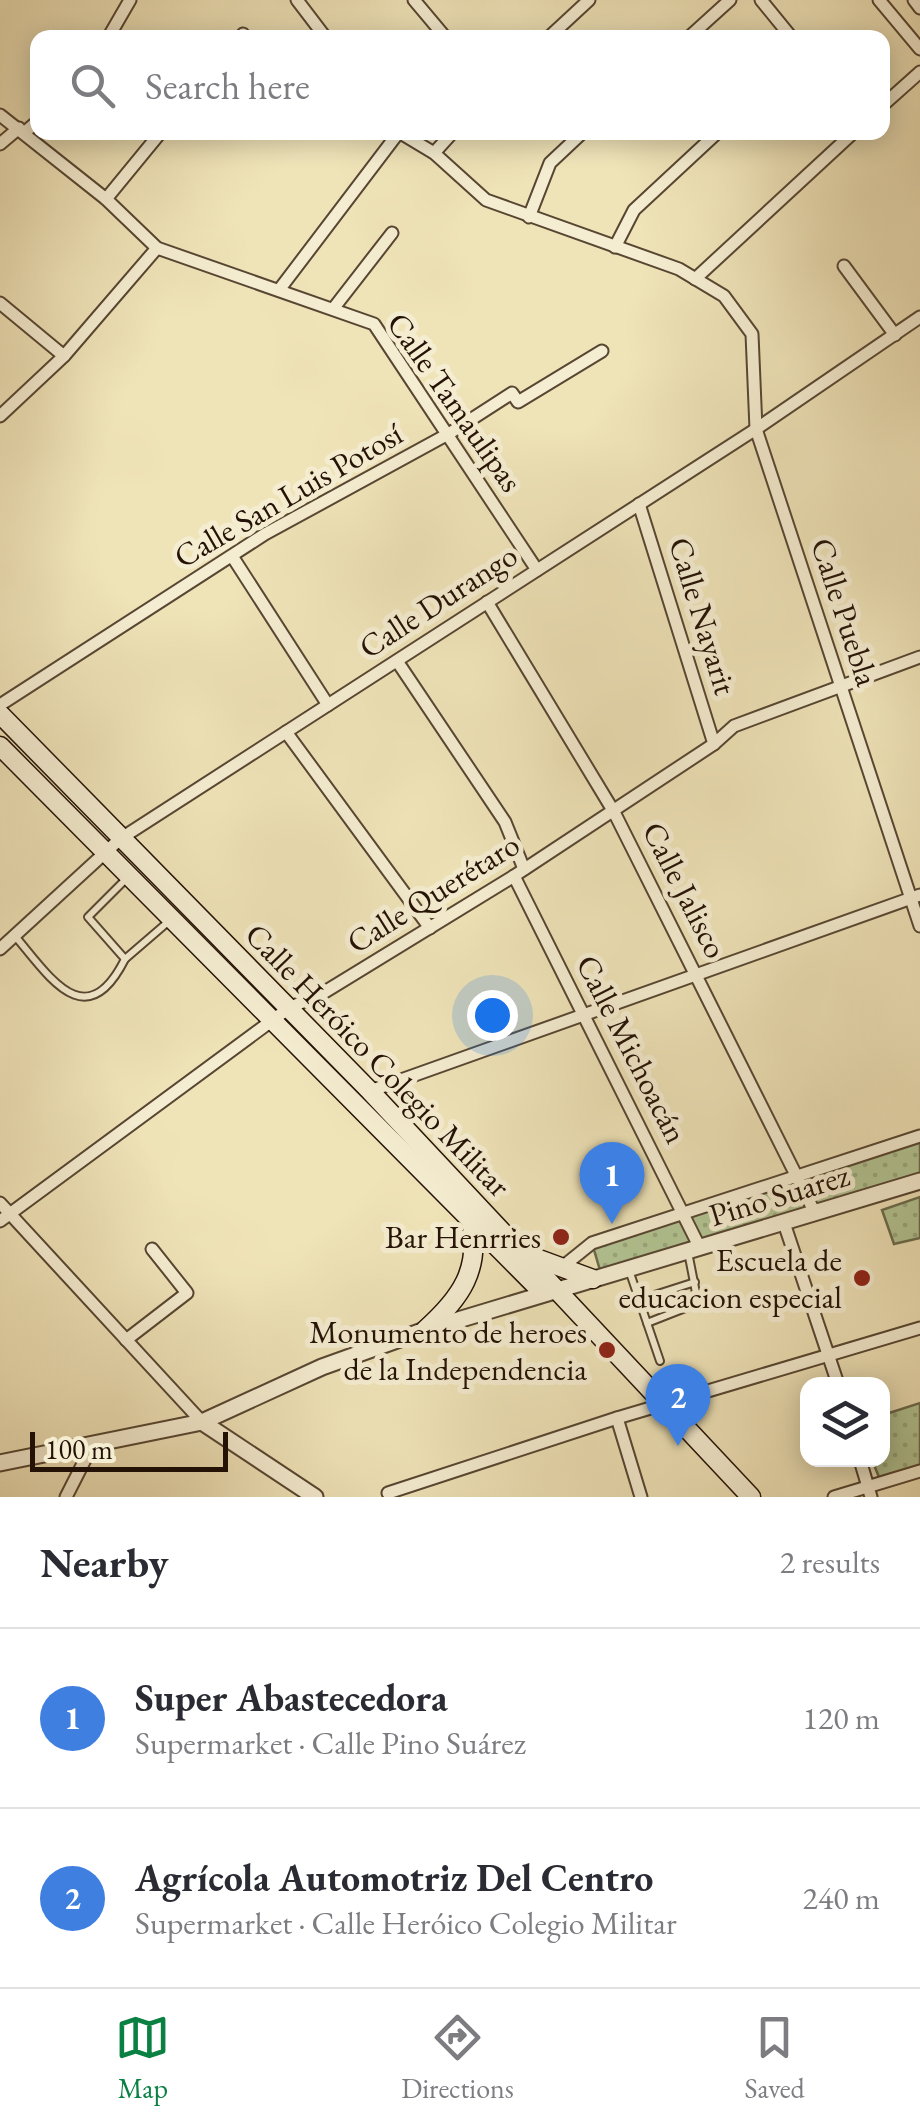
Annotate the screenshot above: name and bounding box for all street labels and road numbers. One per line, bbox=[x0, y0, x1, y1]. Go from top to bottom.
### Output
street label: Calle Tamaulipas bbox=[378, 304, 532, 500]
street label: Calle San Luis Potosí bbox=[166, 413, 410, 577]
street label: Calle Nayarit bbox=[659, 532, 747, 700]
street label: Calle Puebla bbox=[801, 533, 889, 692]
street label: Calle Durango bbox=[351, 534, 525, 668]
street label: Calle Jalisco bbox=[633, 815, 737, 965]
street label: Calle Querétaro bbox=[339, 823, 527, 963]
street label: Calle Heróico Colegio Militar bbox=[236, 914, 520, 1206]
street label: Calle Michoacán bbox=[567, 948, 698, 1150]
street label: Pino Suarez bbox=[704, 1154, 854, 1236]

